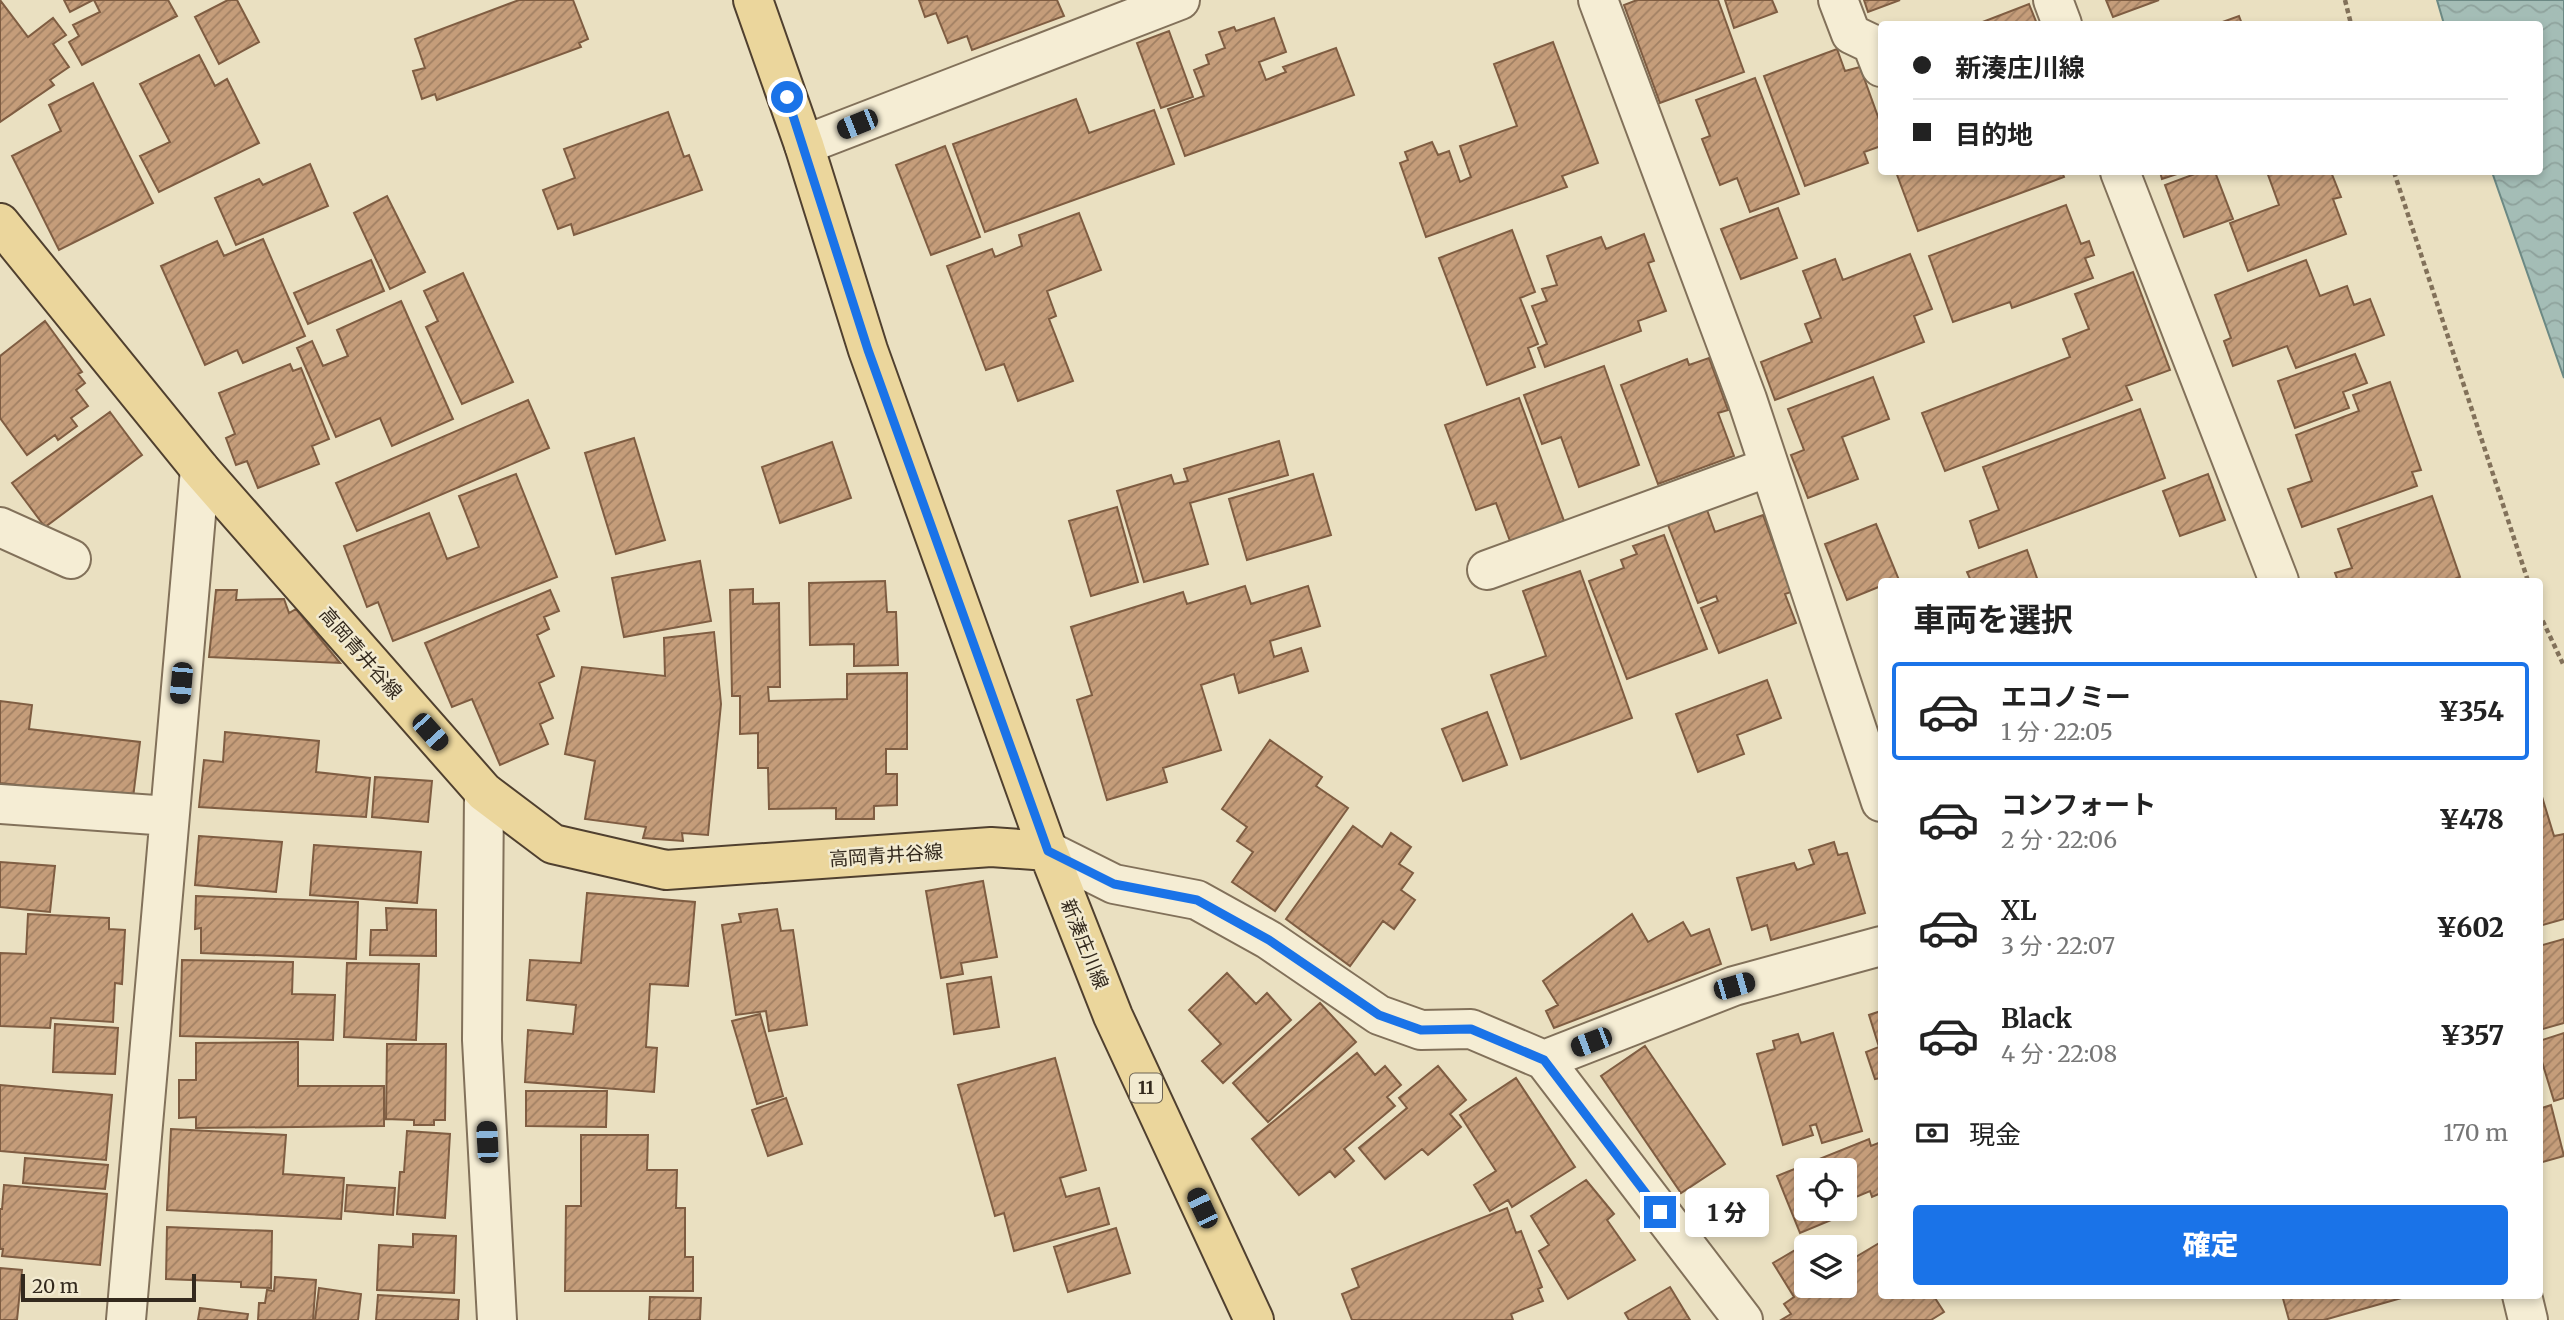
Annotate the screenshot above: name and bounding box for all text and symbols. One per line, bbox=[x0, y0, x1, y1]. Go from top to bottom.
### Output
text: 新湊庄川線 bbox=[1955, 51, 2085, 84]
route start bbox=[771, 81, 803, 113]
car bbox=[834, 106, 881, 142]
text: 目的地 bbox=[1955, 118, 2033, 151]
text: 車両を選択 bbox=[1913, 600, 2073, 640]
street label: 高岡青井谷線 bbox=[315, 602, 407, 704]
car bbox=[169, 661, 194, 705]
icon: car bbox=[1917, 680, 1980, 743]
text: エコノミー bbox=[2001, 680, 2131, 713]
text: ¥354 bbox=[2438, 695, 2504, 728]
car bbox=[409, 709, 452, 755]
text: 1 分 · 22:05 bbox=[2001, 717, 2113, 746]
icon: car bbox=[1917, 788, 1980, 851]
text: コンフォート bbox=[2001, 788, 2156, 821]
text: ¥478 bbox=[2439, 803, 2504, 836]
text: 2 分 · 22:06 bbox=[2001, 825, 2117, 854]
street label: 高岡青井谷線 bbox=[828, 839, 944, 871]
text: XL bbox=[2001, 894, 2037, 927]
street label: 新湊庄川線 bbox=[1056, 895, 1114, 993]
icon: car bbox=[1917, 896, 1980, 959]
text: ¥602 bbox=[2436, 911, 2504, 944]
text: 3 分 · 22:07 bbox=[2001, 931, 2115, 960]
car bbox=[1711, 970, 1758, 1002]
text: Black bbox=[2001, 1002, 2072, 1035]
icon: car bbox=[1917, 1004, 1980, 1067]
text: ¥357 bbox=[2440, 1019, 2504, 1052]
car bbox=[1568, 1025, 1615, 1059]
text: 4 分 · 22:08 bbox=[2001, 1039, 2117, 1068]
road number: 11 bbox=[1130, 1073, 1162, 1102]
icon: cash bbox=[1913, 1114, 1951, 1152]
text: 現金 bbox=[1969, 1118, 2021, 1151]
text: 170 m bbox=[2443, 1118, 2508, 1147]
car bbox=[476, 1120, 499, 1164]
map controls bbox=[1794, 1158, 1857, 1298]
button: locate bbox=[1794, 1158, 1857, 1221]
car bbox=[1184, 1185, 1221, 1231]
callout: 1 分 bbox=[1684, 1188, 1768, 1236]
route end bbox=[1644, 1196, 1676, 1228]
text: 1 分 bbox=[1707, 1198, 1747, 1227]
button: 確定 bbox=[1913, 1205, 2508, 1285]
button: layers bbox=[1794, 1235, 1857, 1298]
scale bar bbox=[21, 1271, 196, 1303]
text: 20 m bbox=[32, 1274, 79, 1298]

